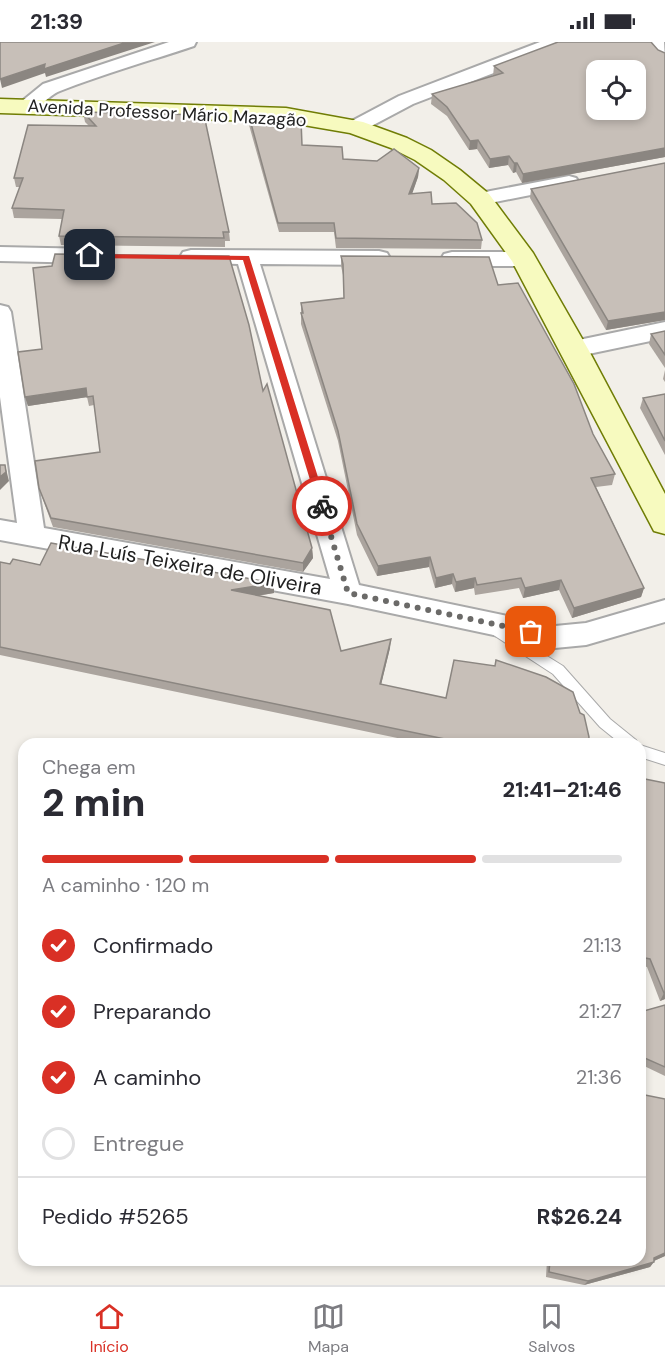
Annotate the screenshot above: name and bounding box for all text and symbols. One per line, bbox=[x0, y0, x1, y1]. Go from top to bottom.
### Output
text: 21:39 bbox=[30, 7, 83, 36]
map controls bbox=[586, 60, 646, 120]
button: locate bbox=[586, 60, 646, 120]
street label: Avenida Professor Mário Mazagão bbox=[27, 94, 307, 132]
pin bbox=[64, 229, 115, 280]
icon: home bbox=[73, 238, 106, 271]
courier bbox=[292, 476, 352, 536]
icon: bike bbox=[306, 490, 339, 523]
street label: Rua Luís Teixeira de Oliveira bbox=[56, 528, 324, 602]
pin bbox=[505, 606, 556, 657]
icon: bag bbox=[514, 615, 547, 648]
text: Chega em bbox=[42, 754, 136, 780]
text: 21:41–21:46 bbox=[503, 775, 622, 804]
text: 2 min bbox=[42, 777, 146, 828]
text: A caminho · 120 m bbox=[42, 872, 209, 898]
icon: check bbox=[42, 929, 75, 962]
text: Confirmado bbox=[93, 931, 213, 960]
text: 21:13 bbox=[582, 932, 622, 958]
icon: check bbox=[42, 995, 75, 1028]
text: Preparando bbox=[93, 997, 211, 1026]
text: 21:27 bbox=[578, 998, 622, 1024]
icon: check bbox=[42, 1061, 75, 1094]
text: A caminho bbox=[93, 1063, 201, 1092]
text: 21:36 bbox=[576, 1064, 622, 1090]
text: Entregue bbox=[93, 1129, 184, 1158]
text: Pedido #5265 bbox=[42, 1202, 189, 1231]
text: R$26.24 bbox=[537, 1202, 622, 1231]
tab: Início bbox=[90, 1300, 129, 1357]
tab: Mapa bbox=[308, 1300, 349, 1357]
tab: Salvos bbox=[528, 1300, 575, 1357]

